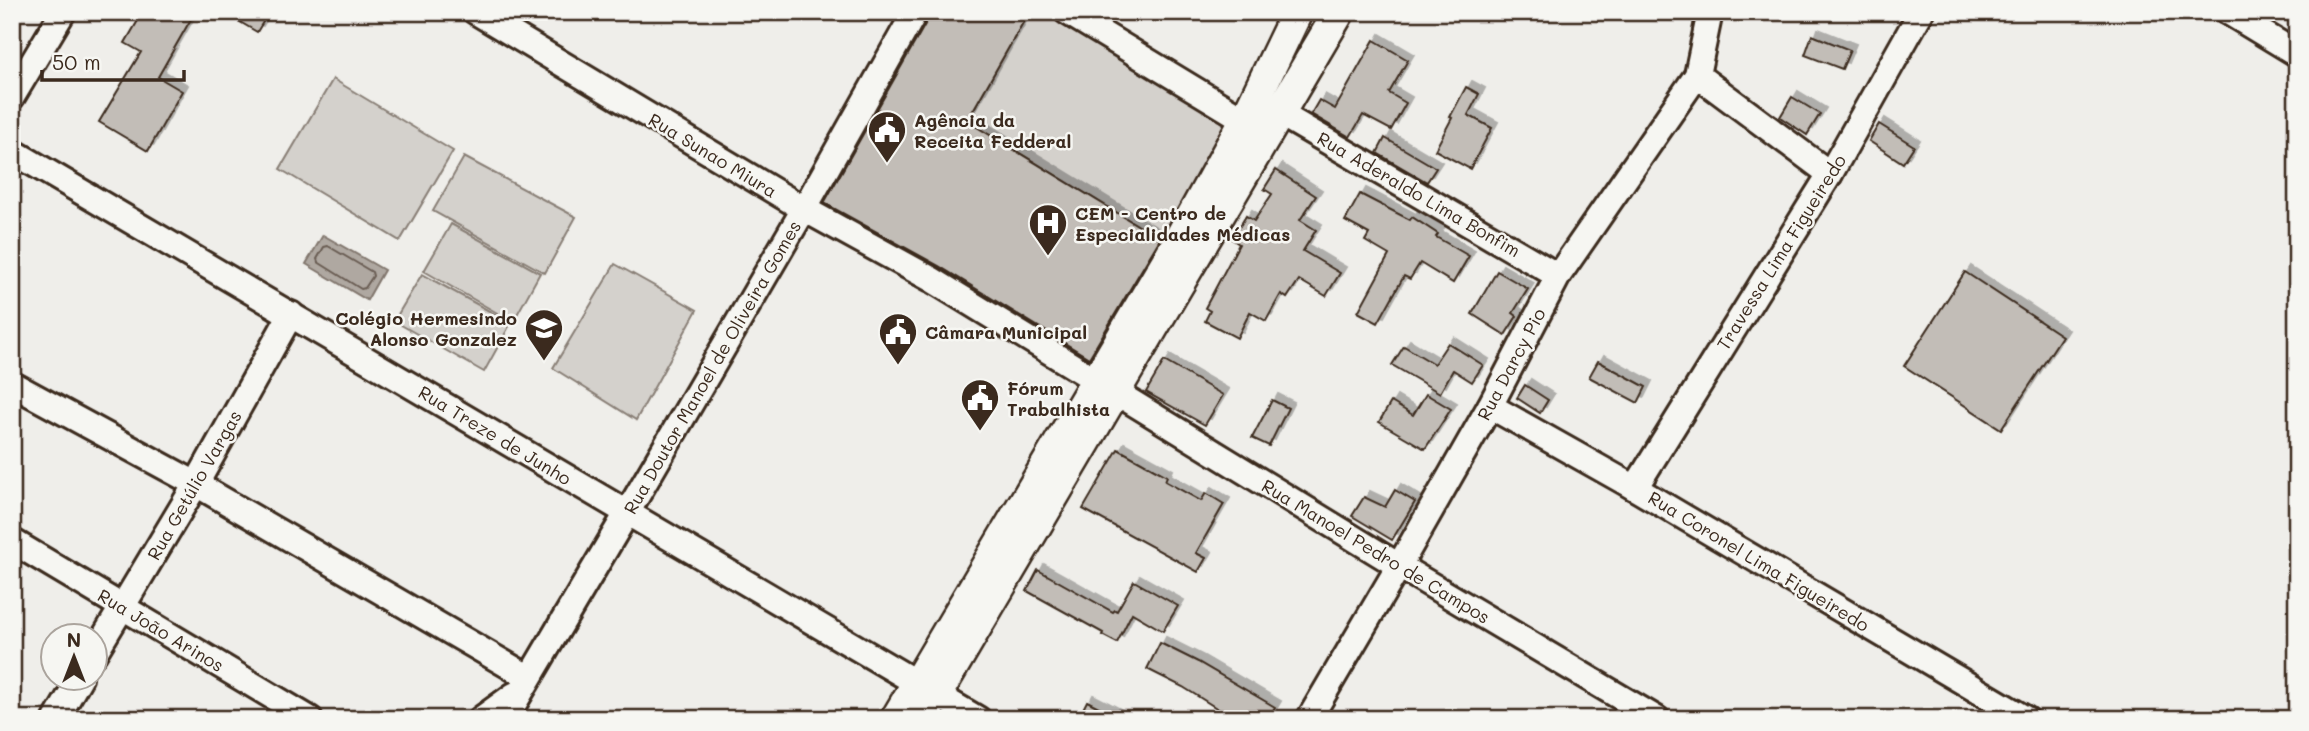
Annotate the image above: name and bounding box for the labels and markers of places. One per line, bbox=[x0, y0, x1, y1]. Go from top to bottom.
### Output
place label: Agência da Receita Fedderal bbox=[914, 108, 1071, 153]
public building icon: Agência da Receita Fedderal bbox=[866, 109, 908, 164]
place label: CEM - Centro de Especialidades Médicas bbox=[1075, 201, 1290, 246]
hospital icon: CEM - Centro de Especialidades Médicas bbox=[1027, 202, 1069, 257]
place label: Colégio Hermesindo Alonso Gonzalez bbox=[335, 306, 517, 351]
school or university icon: Colégio Hermesindo Alonso Gonzalez bbox=[523, 307, 565, 362]
public building icon: Câmara Municipal bbox=[877, 311, 919, 366]
place label: Câmara Municipal bbox=[925, 320, 1087, 344]
place label: Fórum Trabalhista bbox=[1007, 376, 1110, 421]
public building icon: Fórum Trabalhista bbox=[959, 377, 1001, 432]

